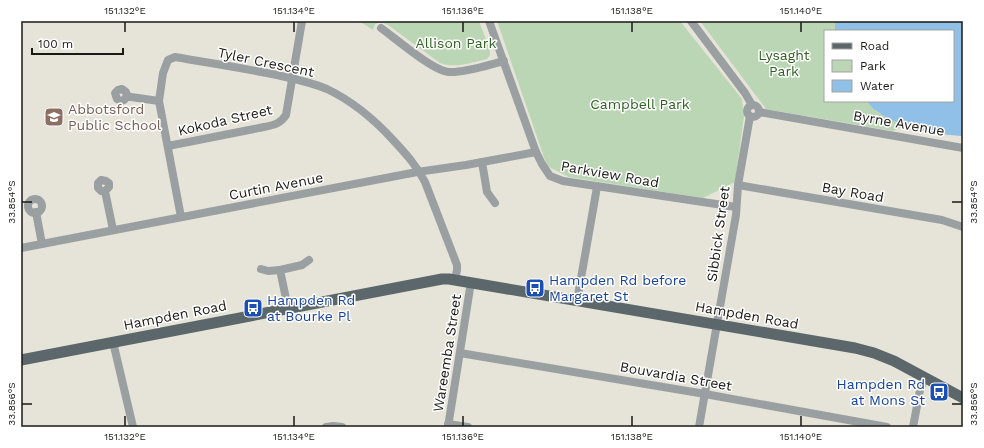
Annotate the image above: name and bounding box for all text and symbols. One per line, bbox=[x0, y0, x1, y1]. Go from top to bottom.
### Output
text: 151.132°E bbox=[104, 5, 146, 16]
text: 151.134°E bbox=[273, 5, 315, 16]
text: 151.136°E bbox=[442, 5, 484, 16]
text: 151.138°E bbox=[611, 5, 653, 16]
text: 151.140°E bbox=[780, 5, 822, 16]
scale bar bbox=[32, 30, 123, 56]
legend bbox=[824, 30, 954, 102]
park label: Allison Park bbox=[416, 35, 496, 51]
text: 100 m bbox=[38, 37, 73, 51]
text: Road bbox=[860, 39, 889, 53]
street label: Tyler Crescent bbox=[216, 44, 316, 80]
park label: Lysaght Park bbox=[758, 47, 810, 79]
text: Park bbox=[860, 59, 886, 73]
text: Water bbox=[860, 79, 895, 93]
park label: Campbell Park bbox=[590, 96, 690, 112]
place label: Abbotsford Public School bbox=[68, 101, 162, 133]
street label: Kokoda Street bbox=[176, 101, 274, 139]
school or university icon: Abbotsford Public School bbox=[43, 106, 65, 128]
street label: Byrne Avenue bbox=[852, 107, 946, 139]
street label: Parkview Road bbox=[560, 157, 660, 191]
street label: Curtin Avenue bbox=[228, 169, 324, 203]
street label: Bay Road bbox=[821, 179, 885, 205]
text: 33.854°S bbox=[6, 180, 17, 224]
text: 33.854°S bbox=[968, 180, 979, 224]
street label: Sibbick Street bbox=[703, 185, 733, 283]
place label: Hampden Rd before Margaret St bbox=[549, 272, 686, 304]
bus stop icon: Hampden Rd before Margaret St bbox=[524, 277, 546, 299]
place label: Hampden Rd at Bourke Pl bbox=[267, 292, 355, 324]
street label: Wareemba Street bbox=[430, 293, 464, 413]
street label: Hampden Road bbox=[122, 297, 228, 333]
bus stop icon: Hampden Rd at Bourke Pl bbox=[242, 297, 264, 319]
street label: Hampden Road bbox=[694, 298, 800, 332]
street label: Bouvardia Street bbox=[619, 358, 734, 394]
place label: Hampden Rd at Mons St bbox=[837, 376, 925, 408]
bus stop icon: Hampden Rd at Mons St bbox=[928, 381, 950, 403]
text: 33.856°S bbox=[6, 382, 17, 426]
text: 33.856°S bbox=[968, 382, 979, 426]
text: 151.132°E bbox=[104, 431, 146, 442]
text: 151.134°E bbox=[273, 431, 315, 442]
text: 151.136°E bbox=[442, 431, 484, 442]
text: 151.138°E bbox=[611, 431, 653, 442]
text: 151.140°E bbox=[780, 431, 822, 442]

